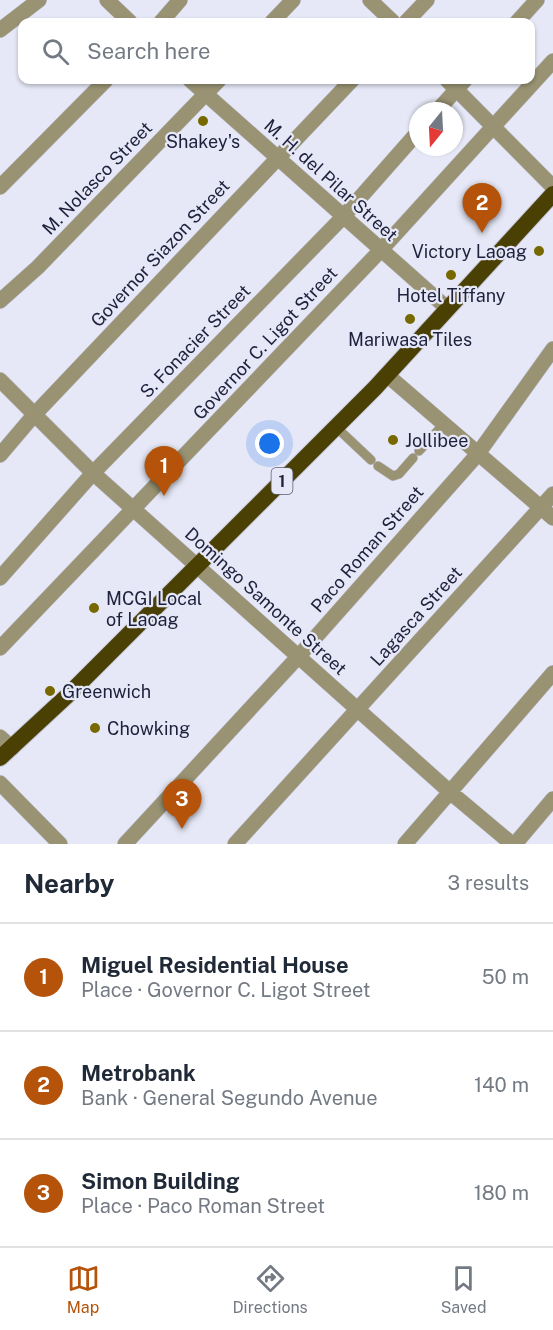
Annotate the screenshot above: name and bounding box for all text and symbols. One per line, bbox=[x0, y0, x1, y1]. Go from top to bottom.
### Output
search box bbox=[18, 18, 535, 84]
icon: search bbox=[39, 35, 72, 68]
text: Search here bbox=[87, 38, 211, 64]
north arrow bbox=[409, 102, 463, 156]
marker: Shakey's bbox=[196, 114, 210, 128]
street label: M. H. del Pilar Street bbox=[260, 115, 402, 245]
street label: M. Nolasco Street bbox=[38, 117, 156, 239]
place label: Shakey's bbox=[166, 131, 240, 152]
street label: Governor Siazon Street bbox=[86, 175, 234, 331]
pin: 2 bbox=[462, 184, 502, 233]
place label: Victory Laoag bbox=[412, 241, 527, 262]
marker: Victory Laoag bbox=[532, 244, 546, 258]
street label: Governor C. Ligot Street bbox=[189, 262, 341, 424]
marker: Hotel Tiffany bbox=[444, 268, 458, 282]
street label: S. Fonacier Street bbox=[136, 280, 254, 402]
place label: Hotel Tiffany bbox=[397, 285, 506, 306]
marker: Mariwasa Tiles bbox=[403, 312, 417, 326]
place label: Mariwasa Tiles bbox=[348, 329, 472, 350]
your location bbox=[255, 429, 284, 458]
place label: Jollibee bbox=[405, 430, 468, 451]
marker: Jollibee bbox=[386, 433, 400, 447]
pin: 1 bbox=[144, 446, 184, 496]
road number: 1 bbox=[272, 468, 292, 494]
street label: Paco Roman Street bbox=[306, 482, 428, 616]
street label: Domingo Samonte Street bbox=[181, 523, 351, 679]
street label: Lagasca Street bbox=[366, 562, 466, 670]
place label: MCGI Local of Laoag bbox=[106, 588, 202, 630]
marker: MCGI Local of Laoag bbox=[87, 601, 101, 615]
place label: Greenwich bbox=[62, 681, 151, 702]
marker: Greenwich bbox=[43, 684, 57, 698]
place label: Chowking bbox=[107, 718, 190, 739]
marker: Chowking bbox=[88, 721, 102, 735]
pin: 3 bbox=[162, 780, 201, 829]
text: Nearby bbox=[24, 868, 114, 899]
text: 3 results bbox=[448, 871, 529, 895]
text: Miguel Residential House bbox=[81, 952, 349, 978]
text: 1 bbox=[39, 965, 48, 989]
text: 50 m bbox=[482, 965, 529, 989]
text: Place · Governor C. Ligot Street bbox=[81, 978, 371, 1002]
text: Metrobank bbox=[81, 1060, 196, 1086]
text: 2 bbox=[37, 1073, 50, 1097]
text: 140 m bbox=[474, 1073, 529, 1097]
text: Bank · General Segundo Avenue bbox=[81, 1086, 377, 1110]
text: Simon Building bbox=[81, 1168, 240, 1194]
text: 3 bbox=[37, 1181, 50, 1205]
text: 180 m bbox=[474, 1181, 529, 1205]
text: Place · Paco Roman Street bbox=[81, 1194, 325, 1218]
tab: Map bbox=[67, 1262, 100, 1317]
tab: Directions bbox=[233, 1262, 308, 1317]
tab: Saved bbox=[441, 1262, 486, 1317]

